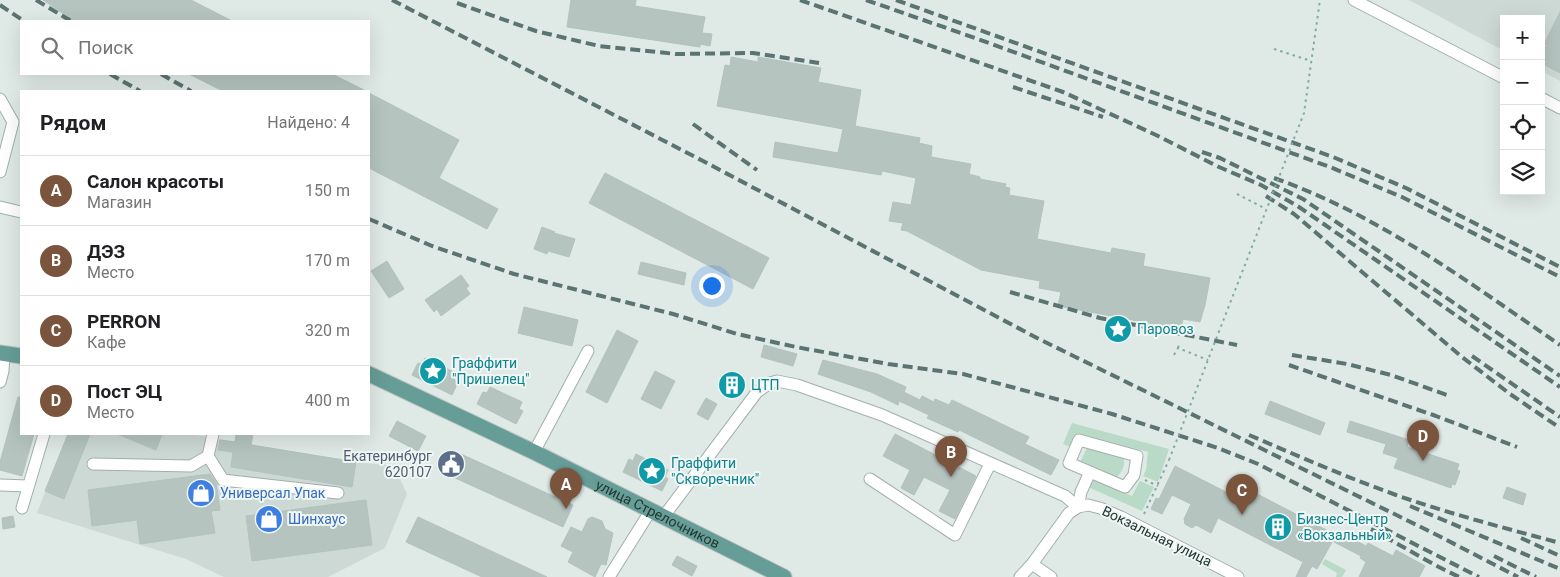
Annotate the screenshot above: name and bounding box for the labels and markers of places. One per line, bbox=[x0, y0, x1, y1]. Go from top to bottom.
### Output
place icon: Паровоз bbox=[1103, 314, 1133, 344]
place label: Паровоз bbox=[1137, 321, 1194, 337]
place label: Граффити "Пришелец" bbox=[452, 355, 529, 387]
place icon: Граффити "Пришелец" bbox=[418, 356, 448, 386]
building icon: ЦТП bbox=[717, 370, 747, 400]
place label: ЦТП bbox=[751, 377, 779, 393]
pin: D bbox=[1407, 420, 1439, 461]
pin: B bbox=[935, 436, 967, 477]
place label: Екатеринбург 620107 bbox=[343, 448, 432, 480]
public building icon: Екатеринбург 620107 bbox=[436, 449, 466, 479]
place label: Граффити "Скворечник" bbox=[671, 455, 759, 487]
place icon: Граффити "Скворечник" bbox=[637, 456, 667, 486]
pin: A bbox=[550, 468, 582, 509]
pin: C bbox=[1226, 474, 1258, 515]
shop icon: Универсал Упак bbox=[186, 478, 216, 508]
place label: Универсал Упак bbox=[220, 485, 326, 501]
shop icon: Шинхаус bbox=[254, 504, 284, 534]
place label: Шинхаус bbox=[288, 511, 346, 527]
place label: Бизнес-Центр «Вокзальный» bbox=[1297, 511, 1392, 543]
building icon: Бизнес-Центр «Вокзальный» bbox=[1263, 512, 1293, 542]

